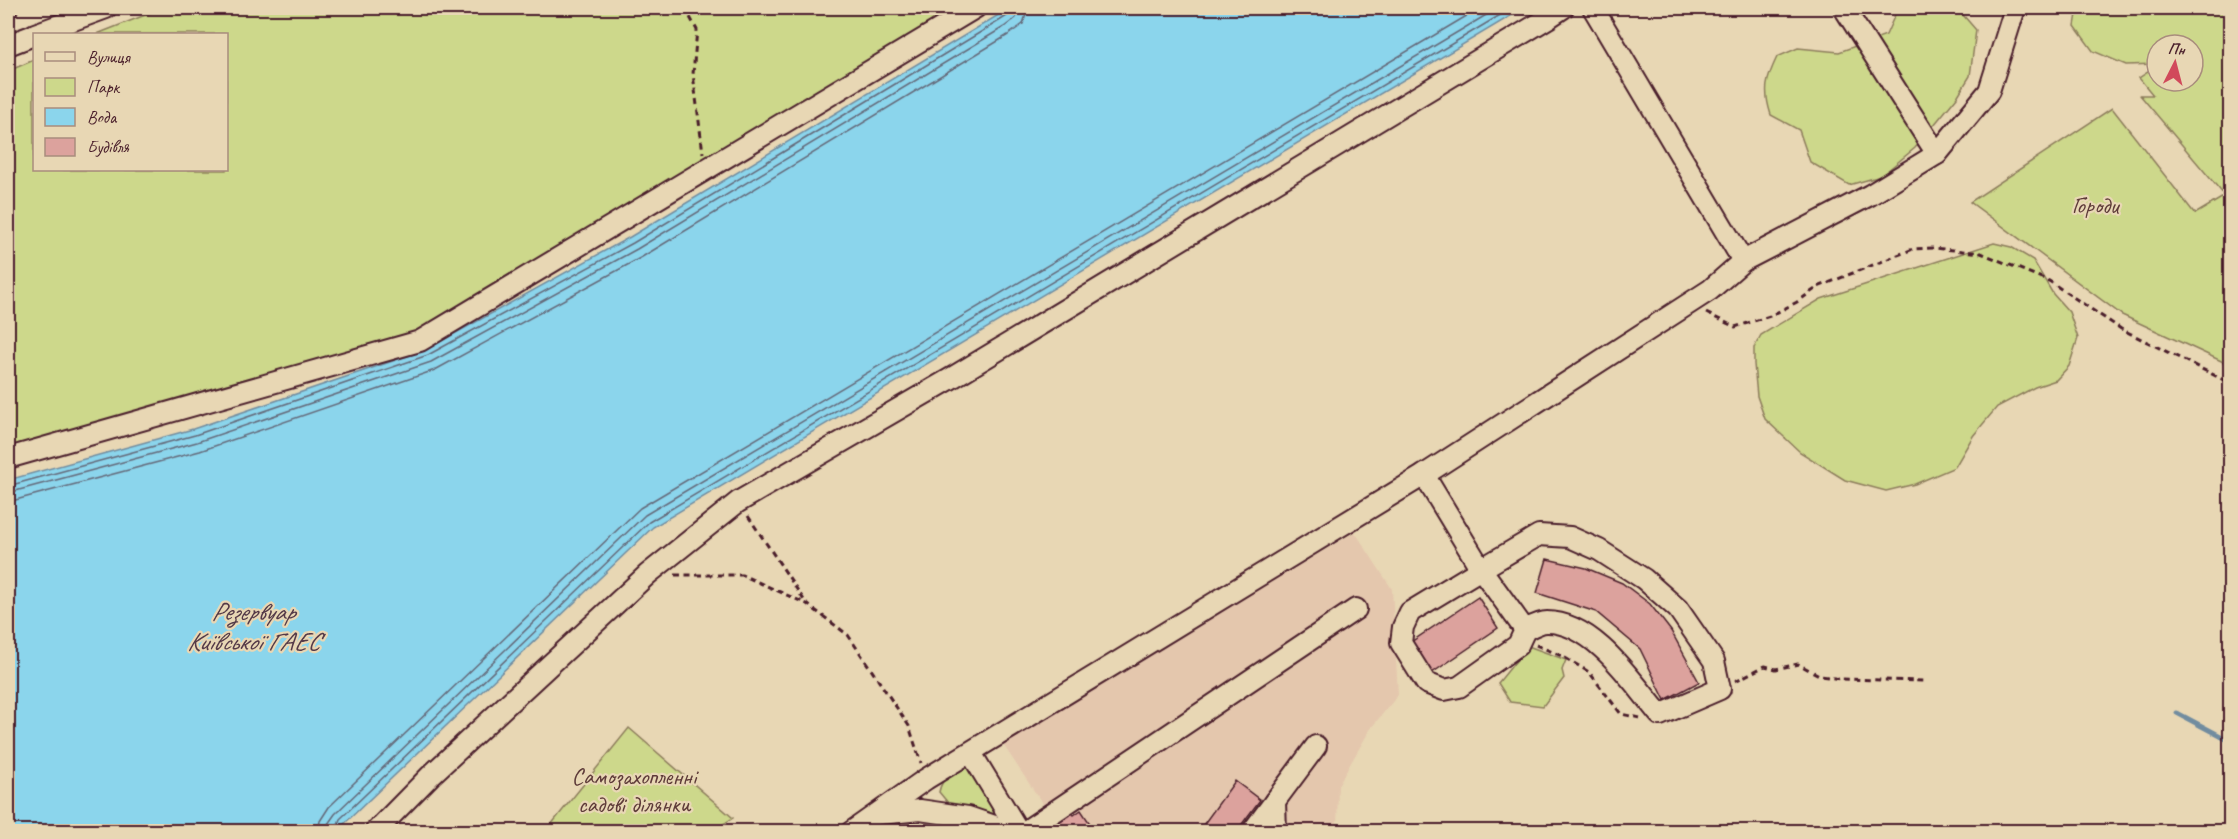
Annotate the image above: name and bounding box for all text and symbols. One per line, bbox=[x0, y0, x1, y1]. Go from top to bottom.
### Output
legend bbox=[33, 33, 228, 171]
north arrow bbox=[2145, 33, 2205, 93]
text: Пн bbox=[2167, 38, 2187, 60]
text: Вулиця bbox=[87, 46, 131, 68]
text: Парк bbox=[87, 76, 121, 98]
text: Вода bbox=[87, 106, 118, 128]
text: Будівля bbox=[87, 136, 130, 158]
park label: Городи bbox=[2072, 190, 2121, 220]
water label: Резервуар Київської ГАЕС bbox=[187, 595, 326, 658]
park label: Самозахопленні садові ділянки bbox=[572, 761, 699, 819]

